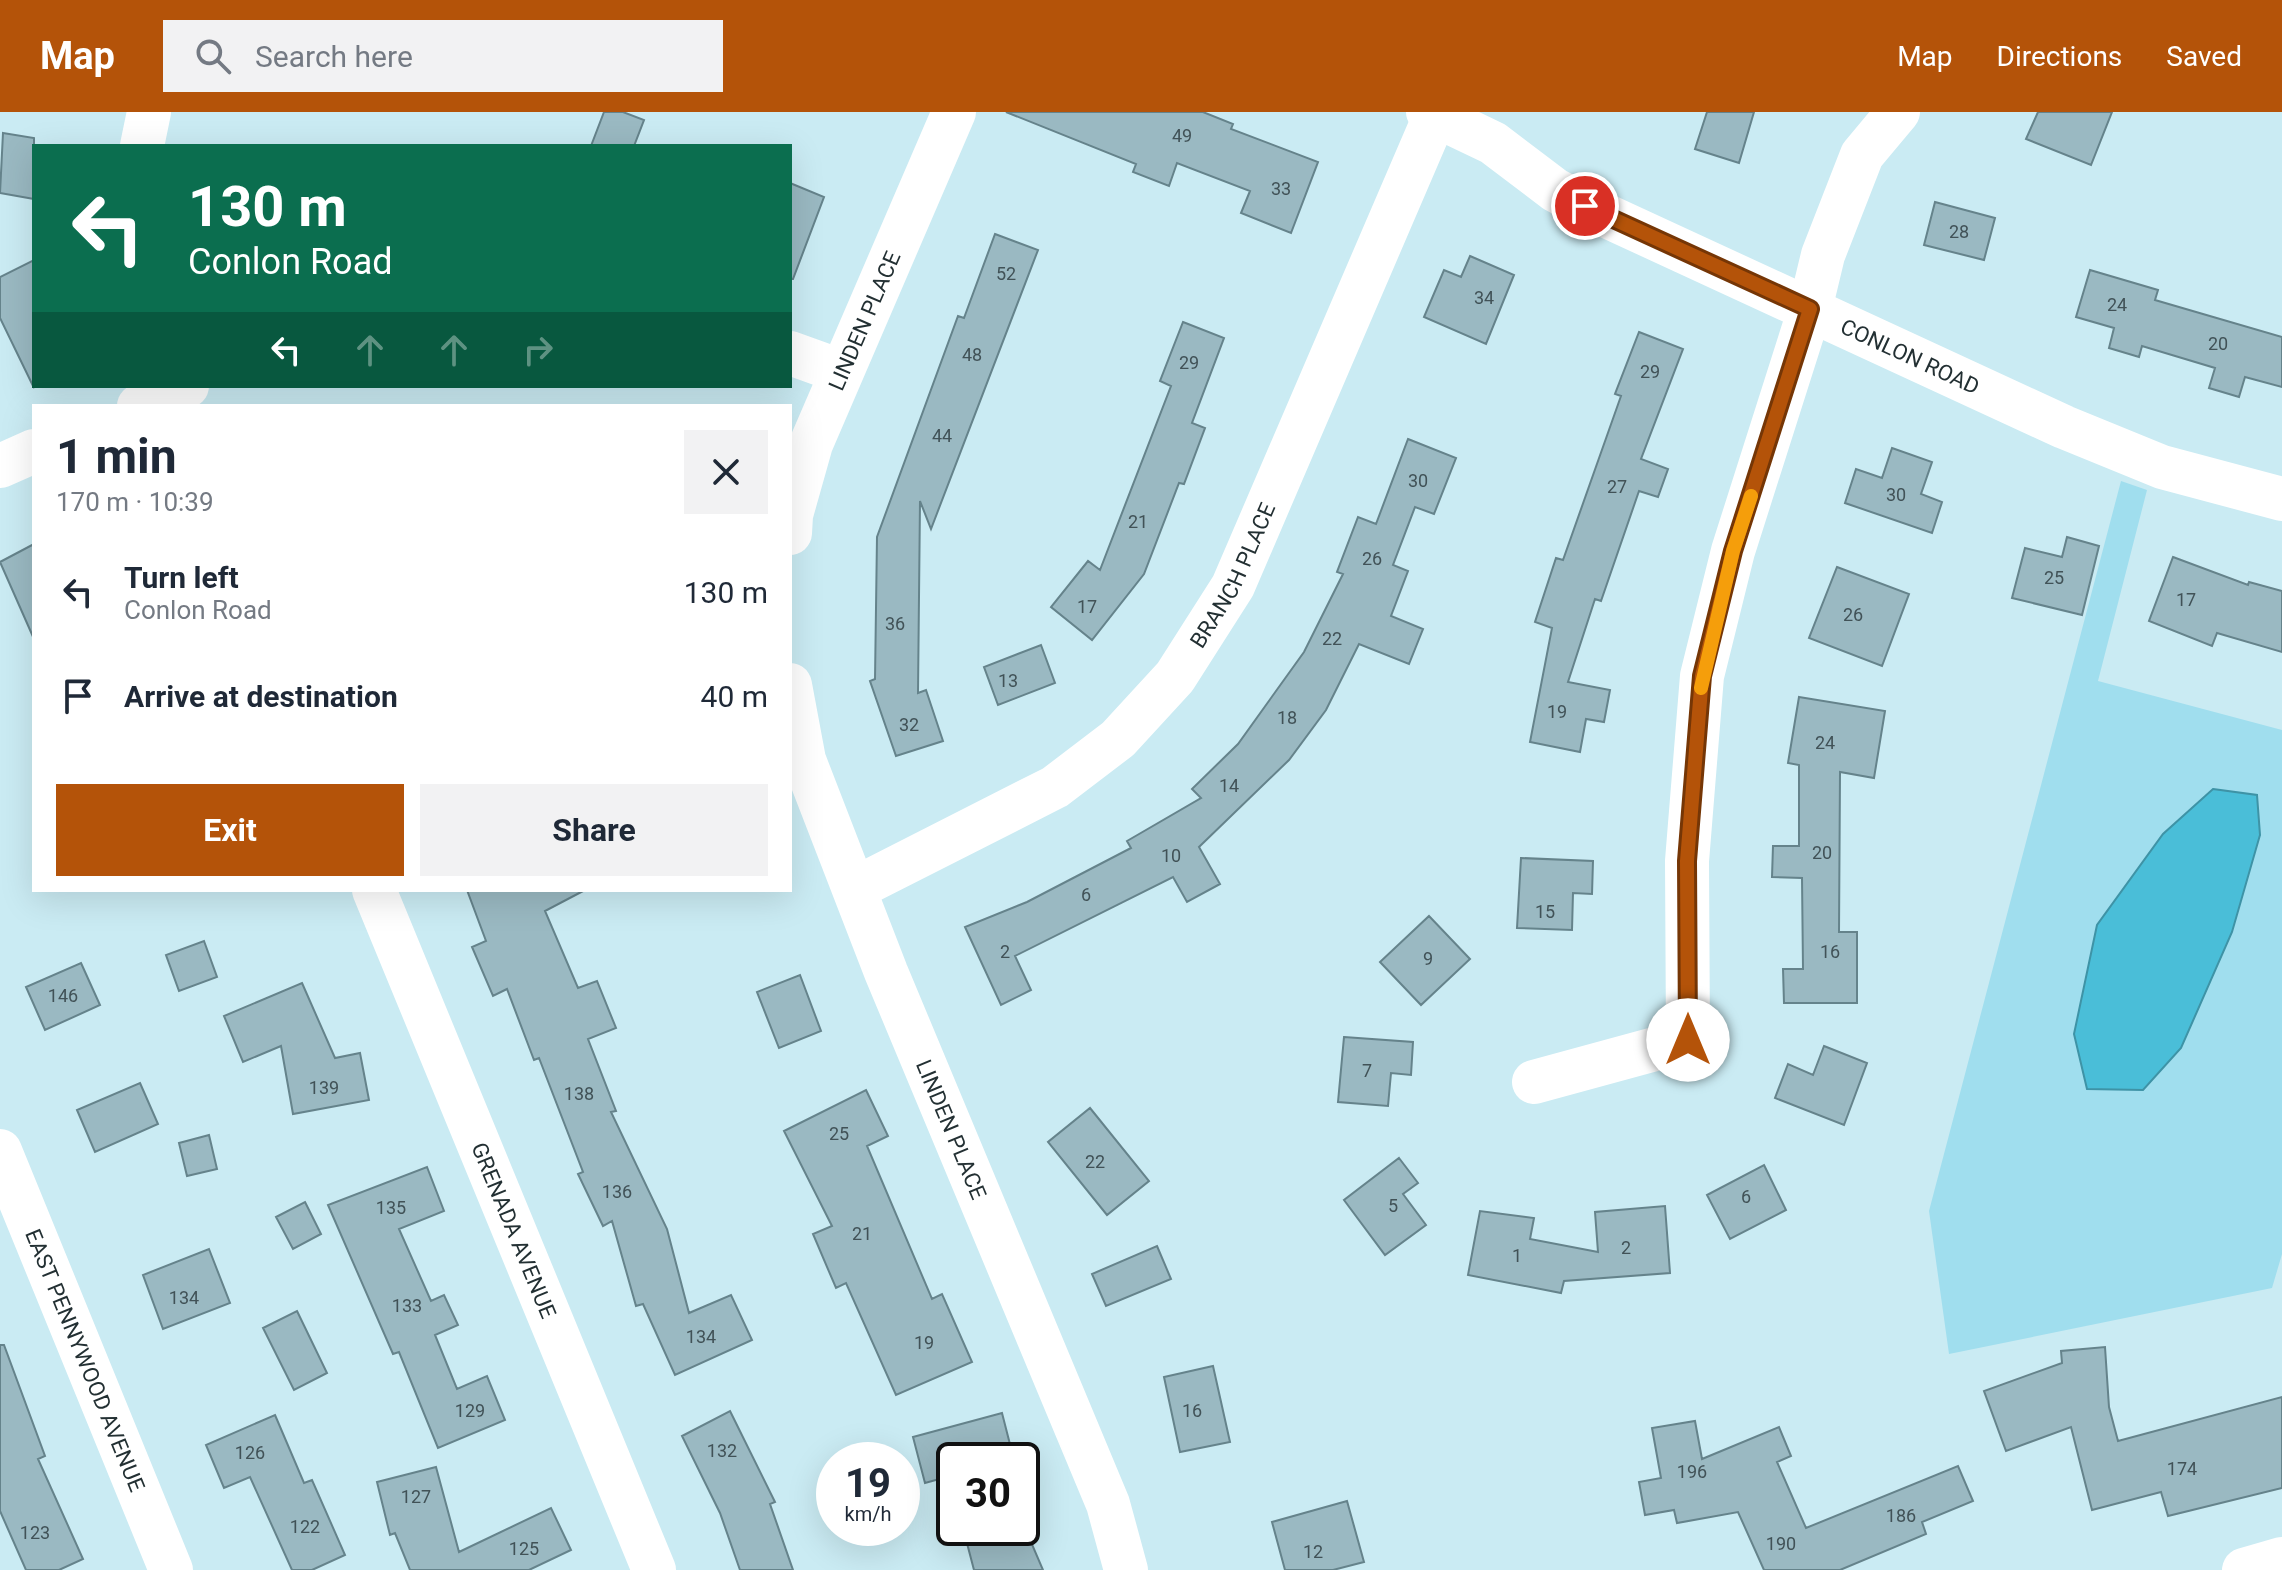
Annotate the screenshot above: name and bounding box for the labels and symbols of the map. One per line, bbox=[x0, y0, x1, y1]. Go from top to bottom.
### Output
house number: 49 bbox=[1172, 125, 1192, 146]
pin bbox=[1551, 172, 1619, 240]
house number: 33 bbox=[1271, 178, 1291, 199]
house number: 28 bbox=[1949, 221, 1969, 242]
street label: LINDEN PLACE bbox=[823, 248, 905, 394]
house number: 52 bbox=[996, 263, 1016, 284]
house number: 34 bbox=[1474, 287, 1494, 308]
house number: 24 bbox=[2107, 294, 2127, 315]
street label: CONLON ROAD bbox=[1837, 313, 1984, 399]
house number: 20 bbox=[2208, 333, 2228, 354]
house number: 48 bbox=[962, 344, 982, 365]
house number: 29 bbox=[1179, 352, 1199, 373]
house number: 29 bbox=[1640, 361, 1660, 382]
house number: 44 bbox=[932, 425, 952, 446]
house number: 30 bbox=[1408, 470, 1428, 491]
house number: 27 bbox=[1607, 476, 1627, 497]
house number: 30 bbox=[1886, 484, 1906, 505]
street label: BRANCH PLACE bbox=[1185, 499, 1280, 652]
house number: 21 bbox=[1128, 511, 1148, 532]
house number: 26 bbox=[1362, 548, 1382, 569]
house number: 25 bbox=[2044, 567, 2064, 588]
house number: 17 bbox=[2176, 589, 2196, 610]
house number: 17 bbox=[1077, 596, 1097, 617]
house number: 26 bbox=[1843, 604, 1863, 625]
house number: 36 bbox=[885, 613, 905, 634]
house number: 22 bbox=[1322, 628, 1342, 649]
house number: 13 bbox=[998, 670, 1018, 691]
house number: 19 bbox=[1547, 701, 1567, 722]
house number: 18 bbox=[1277, 707, 1297, 728]
house number: 32 bbox=[899, 714, 919, 735]
house number: 24 bbox=[1815, 732, 1835, 753]
house number: 14 bbox=[1219, 775, 1239, 796]
house number: 20 bbox=[1812, 842, 1832, 863]
house number: 10 bbox=[1161, 845, 1181, 866]
house number: 6 bbox=[1081, 884, 1091, 905]
house number: 15 bbox=[1535, 901, 1555, 922]
house number: 2 bbox=[1000, 941, 1010, 962]
house number: 16 bbox=[1820, 941, 1840, 962]
house number: 9 bbox=[1423, 948, 1433, 969]
house number: 146 bbox=[48, 985, 78, 1006]
position arrow bbox=[1646, 998, 1730, 1082]
street label: LINDEN PLACE bbox=[911, 1056, 992, 1203]
house number: 7 bbox=[1362, 1060, 1372, 1081]
house number: 139 bbox=[309, 1077, 339, 1098]
house number: 138 bbox=[564, 1083, 594, 1104]
house number: 25 bbox=[829, 1123, 849, 1144]
street label: GRENADA AVENUE bbox=[467, 1139, 561, 1322]
house number: 22 bbox=[1085, 1151, 1105, 1172]
house number: 136 bbox=[602, 1181, 632, 1202]
house number: 6 bbox=[1741, 1186, 1751, 1207]
house number: 5 bbox=[1388, 1195, 1398, 1216]
house number: 135 bbox=[376, 1197, 406, 1218]
house number: 21 bbox=[852, 1223, 872, 1244]
street label: EAST PENNYWOOD AVENUE bbox=[21, 1225, 150, 1495]
house number: 2 bbox=[1621, 1237, 1631, 1258]
house number: 1 bbox=[1512, 1245, 1522, 1266]
house number: 134 bbox=[169, 1287, 199, 1308]
house number: 133 bbox=[392, 1295, 422, 1316]
house number: 134 bbox=[686, 1326, 716, 1347]
house number: 19 bbox=[914, 1332, 934, 1353]
house number: 129 bbox=[455, 1400, 485, 1421]
house number: 16 bbox=[1182, 1400, 1202, 1421]
house number: 132 bbox=[707, 1440, 737, 1461]
house number: 126 bbox=[235, 1442, 265, 1463]
speed limit sign: 30 bbox=[936, 1442, 1040, 1546]
house number: 174 bbox=[2167, 1458, 2197, 1479]
house number: 196 bbox=[1677, 1461, 1707, 1482]
house number: 127 bbox=[401, 1486, 431, 1507]
house number: 186 bbox=[1886, 1505, 1916, 1526]
house number: 122 bbox=[290, 1516, 320, 1537]
house number: 123 bbox=[20, 1522, 50, 1543]
house number: 190 bbox=[1766, 1533, 1796, 1554]
house number: 125 bbox=[509, 1538, 539, 1559]
house number: 12 bbox=[1303, 1541, 1323, 1562]

